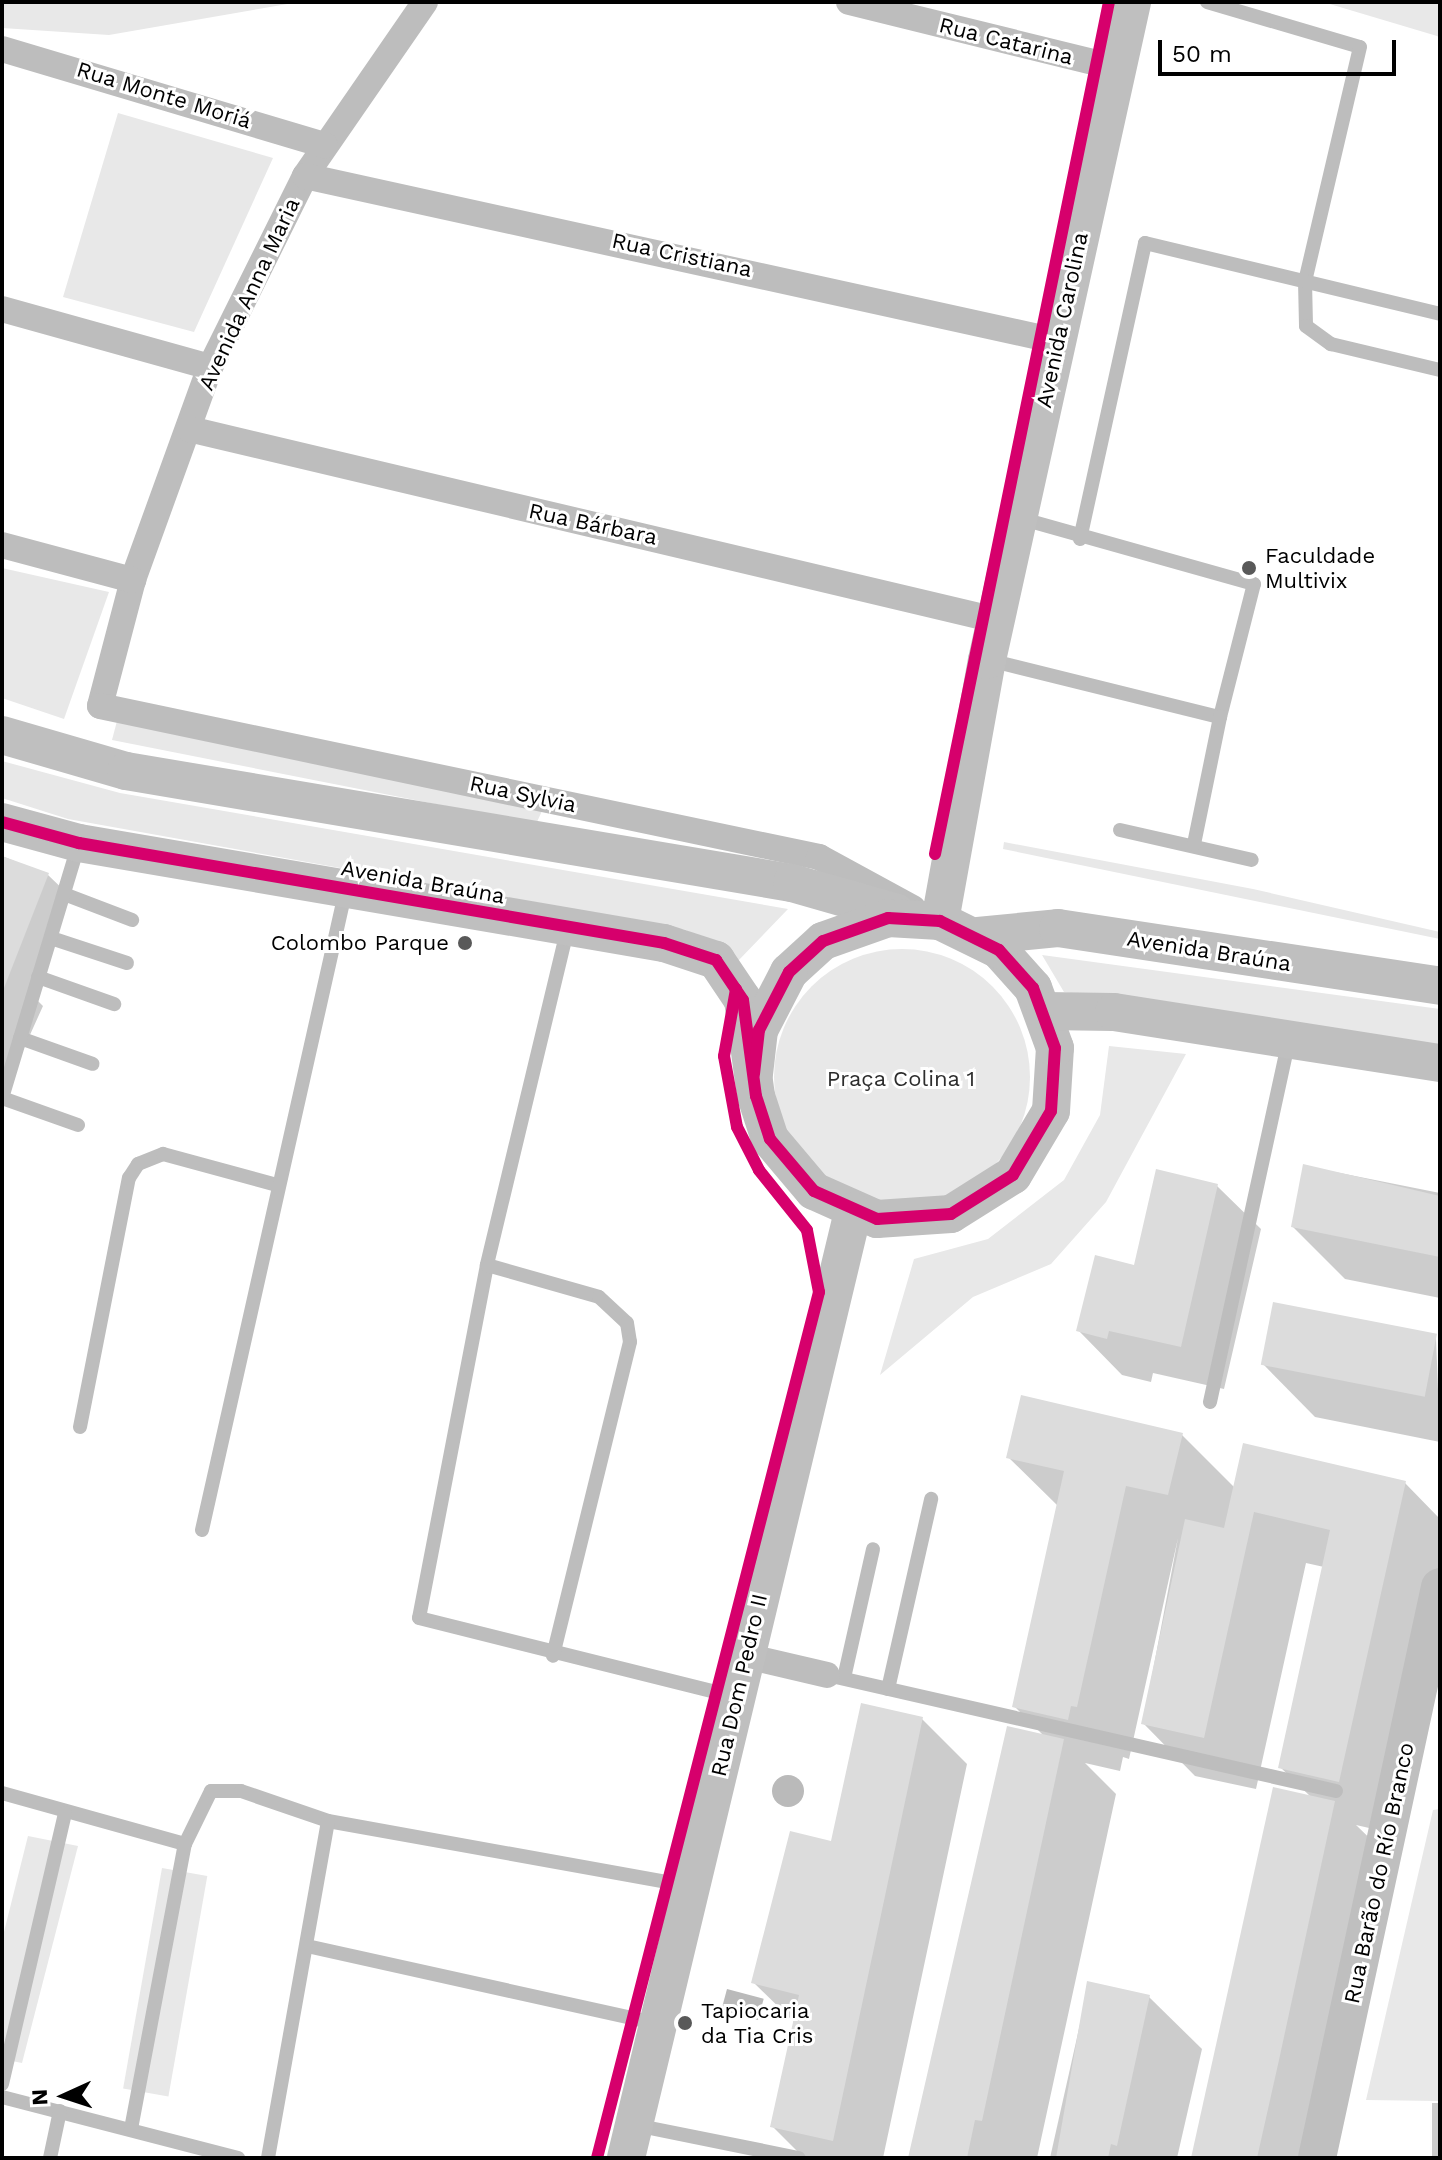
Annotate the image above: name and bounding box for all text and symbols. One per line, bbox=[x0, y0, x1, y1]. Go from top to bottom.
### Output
street label: Rua Catarina bbox=[936, 12, 1076, 70]
scale bar bbox=[1162, 24, 1400, 74]
text: 50 m bbox=[1172, 40, 1232, 68]
street label: Rua Monte Moriá bbox=[73, 56, 255, 134]
street label: Avenida Anna Maria bbox=[192, 193, 306, 395]
street label: Rua Cristiana bbox=[609, 227, 755, 283]
street label: Avenida Carolina bbox=[1030, 230, 1094, 410]
street label: Rua Bárbara bbox=[526, 497, 660, 551]
place label: Faculdade Multivix bbox=[1265, 542, 1375, 594]
marker: Faculdade Multivix bbox=[1240, 559, 1258, 577]
street label: Rua Sylvia bbox=[467, 770, 579, 818]
street label: Avenida Braúna bbox=[339, 855, 507, 909]
street label: Avenida Braúna bbox=[1125, 925, 1293, 977]
place label: Colombo Parque bbox=[271, 930, 449, 956]
marker: Colombo Parque bbox=[456, 934, 474, 952]
park label: Praça Colina 1 bbox=[826, 1066, 976, 1092]
street label: Rua Dom Pedro II bbox=[705, 1591, 773, 1779]
street label: Rua Barão do Río Branco bbox=[1338, 1740, 1420, 2006]
place label: Tapiocaria da Tia Cris bbox=[701, 1997, 815, 2048]
marker: Tapiocaria da Tia Cris bbox=[676, 2014, 694, 2032]
north arrow bbox=[24, 2056, 104, 2136]
text: N bbox=[27, 2088, 52, 2106]

